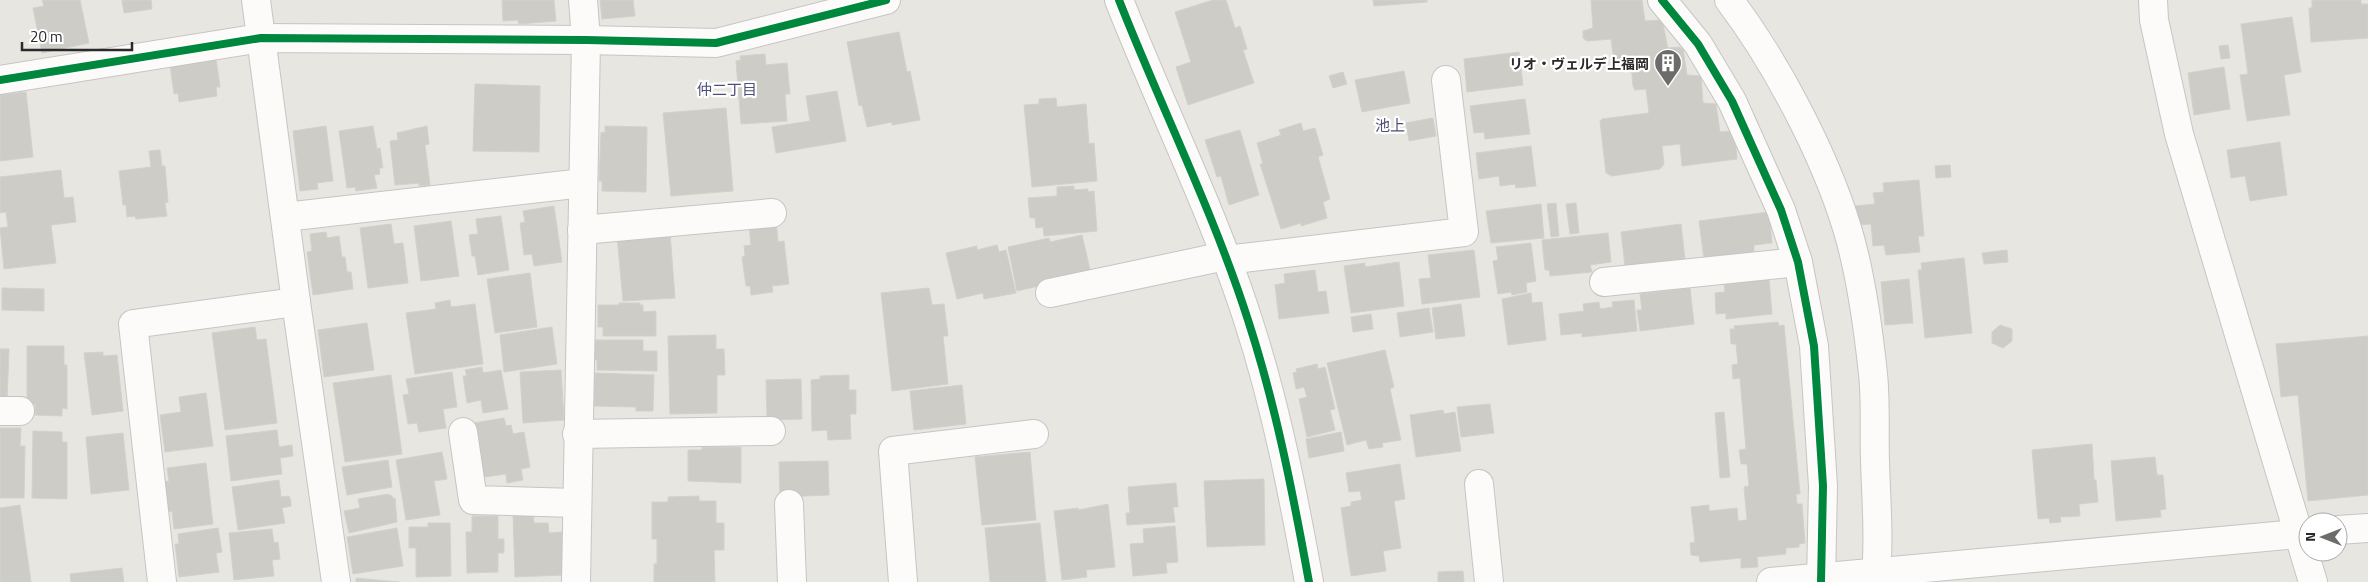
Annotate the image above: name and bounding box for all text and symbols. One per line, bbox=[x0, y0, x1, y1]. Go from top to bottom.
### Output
scale bar bbox=[22, 20, 132, 52]
text: 20 m bbox=[30, 25, 63, 48]
building icon: リオ・ヴェルデ上福岡 bbox=[1653, 48, 1683, 87]
place label: リオ・ヴェルデ上福岡 bbox=[1509, 53, 1649, 74]
district label: 仲二丁目 bbox=[697, 78, 757, 101]
district label: 池上 bbox=[1375, 114, 1405, 137]
north arrow bbox=[2298, 512, 2348, 562]
text: N bbox=[2299, 532, 2320, 542]

